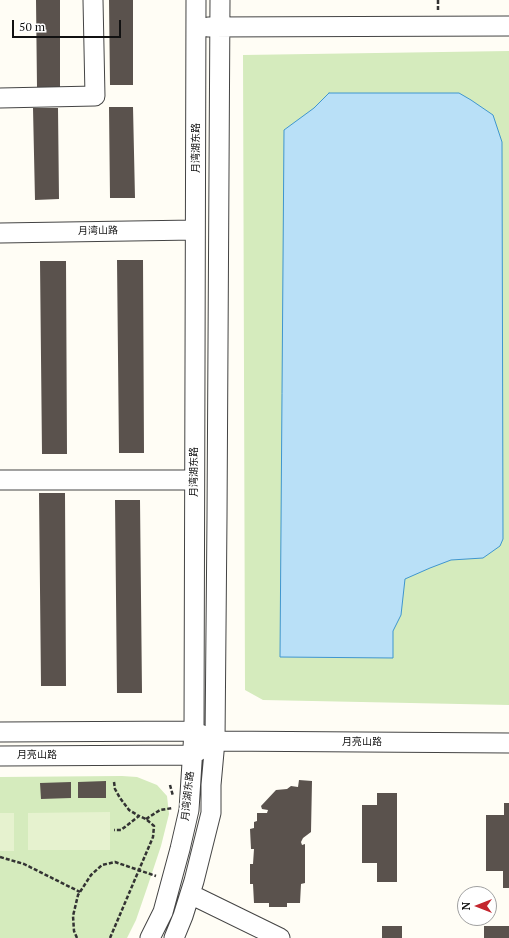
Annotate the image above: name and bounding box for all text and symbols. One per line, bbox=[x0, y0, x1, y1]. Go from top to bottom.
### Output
scale bar bbox=[14, 12, 123, 38]
text: 50 m bbox=[19, 19, 45, 34]
street label: 月湾湖东路 bbox=[190, 123, 202, 173]
street label: 月湾山路 bbox=[78, 225, 118, 237]
street label: 月湾湖东路 bbox=[188, 447, 200, 497]
street label: 月亮山路 bbox=[342, 736, 382, 748]
street label: 月亮山路 bbox=[17, 749, 57, 761]
street label: 月湾湖东路 bbox=[179, 771, 197, 821]
north arrow bbox=[457, 886, 497, 926]
text: N bbox=[459, 902, 473, 910]

